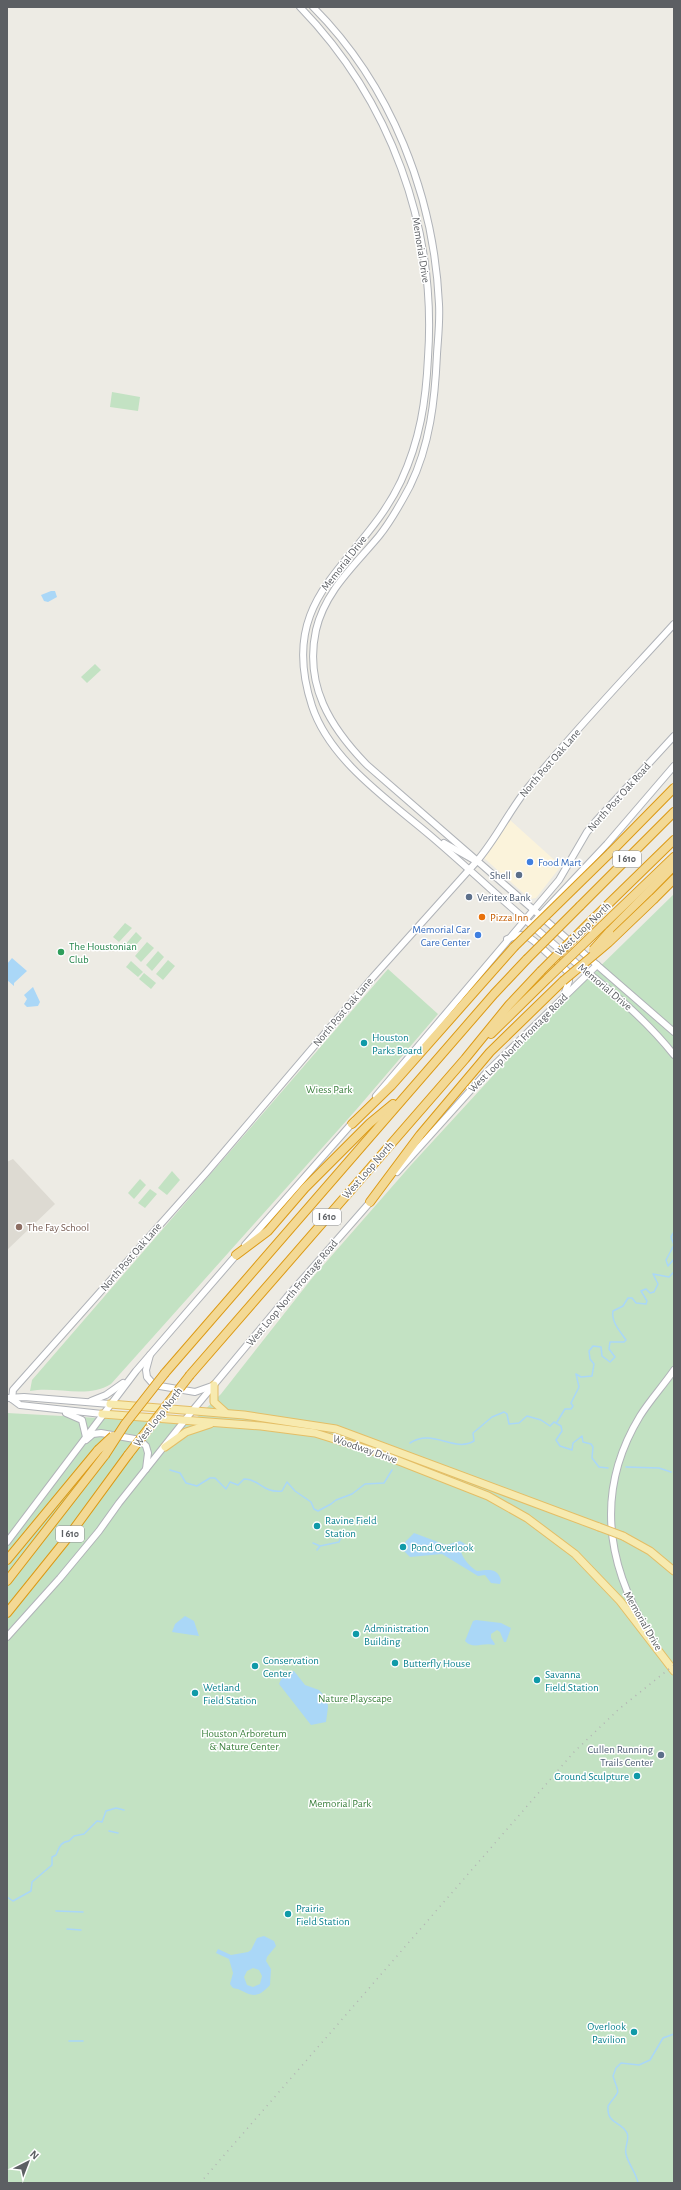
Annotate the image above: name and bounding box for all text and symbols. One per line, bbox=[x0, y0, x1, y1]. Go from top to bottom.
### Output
street label: Memorial Drive bbox=[410, 216, 432, 284]
street label: Memorial Drive bbox=[319, 533, 369, 593]
street label: North Post Oak Lane bbox=[517, 727, 583, 799]
street label: North Post Oak Road bbox=[585, 760, 653, 833]
road number: I 610 bbox=[613, 851, 641, 867]
marker: Food Mart bbox=[525, 857, 535, 867]
place label: Food Mart bbox=[538, 857, 582, 868]
place label: Shell bbox=[490, 870, 511, 881]
marker: Shell bbox=[514, 870, 524, 880]
marker: Veritex Bank bbox=[464, 892, 474, 902]
place label: Veritex Bank bbox=[477, 892, 531, 903]
street label: West Loop North bbox=[553, 900, 613, 958]
marker: Pizza Inn bbox=[477, 912, 487, 922]
place label: Pizza Inn bbox=[490, 912, 528, 923]
place label: Memorial Car Care Center bbox=[412, 924, 470, 948]
marker: Memorial Car Care Center bbox=[473, 930, 483, 940]
place label: The Houstonian Club bbox=[69, 941, 137, 965]
marker: The Houstonian Club bbox=[56, 947, 66, 957]
street label: Memorial Drive bbox=[576, 961, 634, 1013]
street label: North Post Oak Lane bbox=[311, 975, 375, 1049]
street label: West Loop North Frontage Road bbox=[466, 991, 570, 1095]
place label: Houston Parks Board bbox=[372, 1032, 423, 1056]
marker: Houston Parks Board bbox=[359, 1038, 369, 1048]
park label: Wiess Park bbox=[306, 1084, 352, 1095]
street label: West Loop North bbox=[340, 1139, 396, 1201]
road number: I 610 bbox=[313, 1209, 341, 1225]
street label: North Post Oak Lane bbox=[98, 1221, 164, 1293]
marker: The Fay School bbox=[14, 1222, 24, 1232]
place label: The Fay School bbox=[27, 1222, 89, 1233]
street label: West Loop North Frontage Road bbox=[244, 1237, 340, 1348]
street label: West Loop North bbox=[132, 1385, 184, 1449]
street label: Woodway Drive bbox=[331, 1433, 399, 1465]
place label: Ravine Field Station bbox=[325, 1515, 377, 1539]
marker: Ravine Field Station bbox=[312, 1521, 322, 1531]
road number: I 610 bbox=[56, 1526, 84, 1542]
marker: Pond Overlook bbox=[398, 1542, 408, 1552]
place label: Pond Overlook bbox=[411, 1542, 473, 1553]
street label: Memorial Drive bbox=[622, 1590, 664, 1652]
place label: Administration Building bbox=[364, 1623, 429, 1647]
marker: Administration Building bbox=[351, 1629, 361, 1639]
place label: Conservation Center bbox=[263, 1655, 319, 1679]
marker: Butterfly House bbox=[390, 1658, 400, 1668]
place label: Butterfly House bbox=[403, 1658, 470, 1669]
marker: Conservation Center bbox=[250, 1661, 260, 1671]
place label: Savanna Field Station bbox=[545, 1669, 599, 1693]
marker: Savanna Field Station bbox=[532, 1675, 542, 1685]
place label: Wetland Field Station bbox=[203, 1682, 257, 1706]
marker: Wetland Field Station bbox=[190, 1688, 200, 1698]
park label: Nature Playscape bbox=[318, 1693, 392, 1704]
park label: Houston Arboretum & Nature Center bbox=[201, 1728, 287, 1752]
place label: Cullen Running Trails Center bbox=[587, 1744, 654, 1768]
marker: Cullen Running Trails Center bbox=[656, 1750, 666, 1760]
place label: Ground Sculpture bbox=[554, 1771, 629, 1782]
marker: Ground Sculpture bbox=[632, 1771, 642, 1781]
park label: Memorial Park bbox=[309, 1798, 371, 1809]
place label: Prairie Field Station bbox=[296, 1903, 350, 1927]
marker: Prairie Field Station bbox=[283, 1909, 293, 1919]
place label: Overlook Pavilion bbox=[587, 2021, 626, 2045]
marker: Overlook Pavilion bbox=[629, 2027, 639, 2037]
north arrow bbox=[8, 2142, 48, 2182]
text: N bbox=[28, 2148, 41, 2162]

